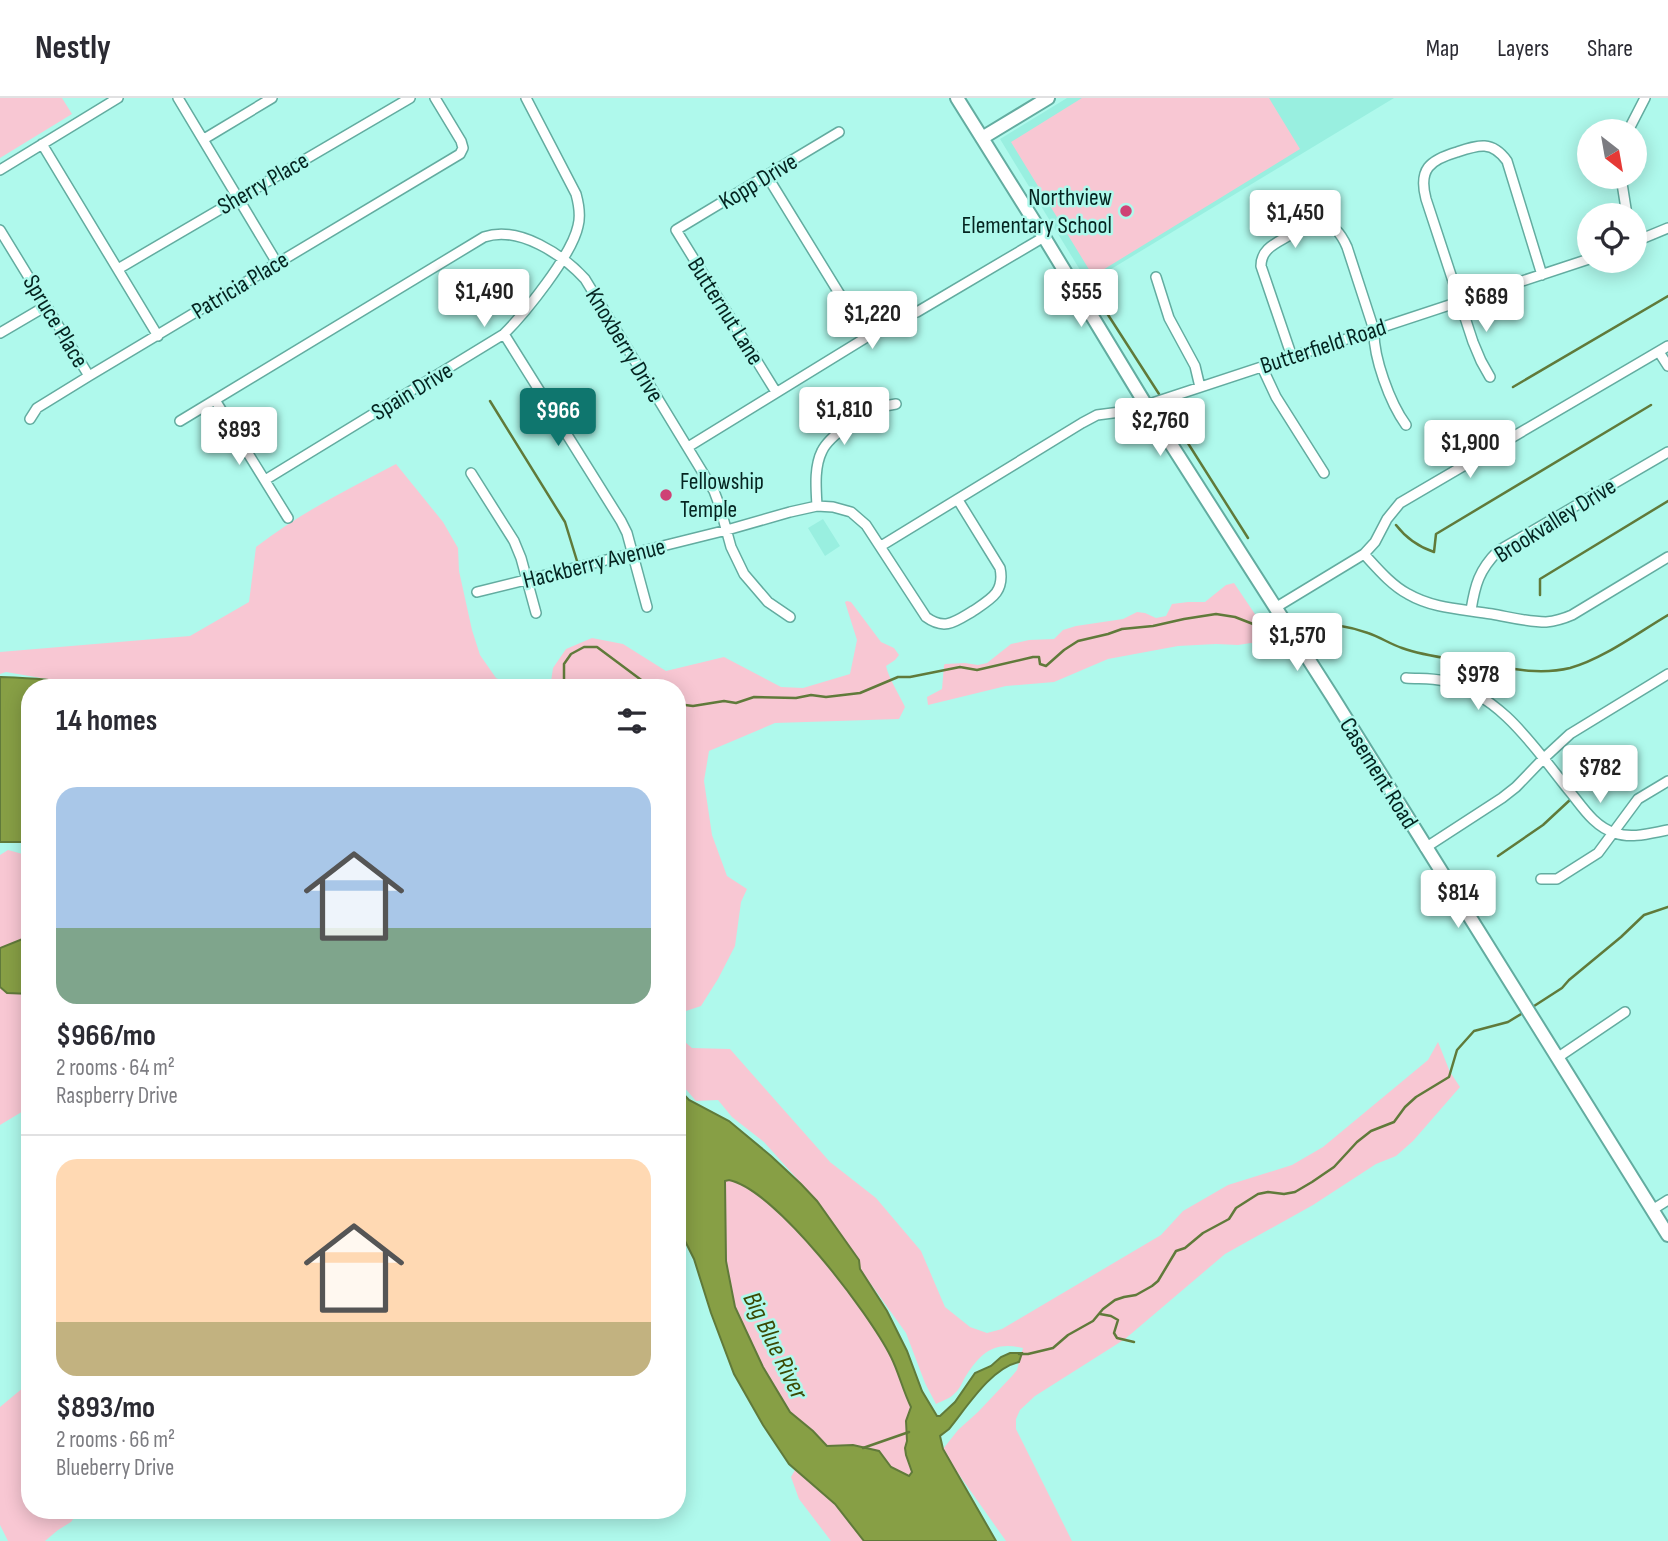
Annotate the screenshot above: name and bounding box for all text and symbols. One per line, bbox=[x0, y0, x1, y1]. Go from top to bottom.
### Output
text: Nestly bbox=[35, 28, 111, 68]
text: Map bbox=[1426, 34, 1459, 63]
text: Layers bbox=[1497, 34, 1549, 63]
text: Share bbox=[1587, 34, 1633, 63]
north arrow bbox=[1577, 119, 1647, 189]
map controls bbox=[1577, 119, 1647, 273]
street label: Sherry Place bbox=[213, 146, 314, 221]
street label: Kopp Drive bbox=[714, 147, 803, 216]
place label: Northview Elementary School bbox=[961, 183, 1112, 240]
pin: $1,450 bbox=[1238, 190, 1352, 250]
text: $1,450 bbox=[1266, 199, 1324, 227]
marker: Northview Elementary School bbox=[1118, 203, 1134, 219]
button: locate bbox=[1577, 203, 1647, 273]
street label: Patricia Place bbox=[187, 245, 294, 326]
street label: Butternut Lane bbox=[681, 252, 770, 370]
street label: Spruce Place bbox=[17, 270, 95, 373]
pin: $1,490 bbox=[427, 270, 541, 329]
pin: $555 bbox=[1040, 270, 1122, 329]
pin: $689 bbox=[1445, 274, 1527, 334]
text: $1,490 bbox=[454, 278, 514, 306]
text: $555 bbox=[1060, 278, 1102, 306]
street label: Knoxberry Drive bbox=[579, 283, 670, 408]
text: $689 bbox=[1464, 283, 1508, 311]
pin: $1,220 bbox=[815, 292, 929, 351]
text: $1,220 bbox=[843, 300, 901, 328]
street label: Butterfield Road bbox=[1257, 313, 1390, 380]
street label: Spain Drive bbox=[366, 356, 458, 427]
pin: $966 bbox=[517, 388, 599, 448]
pin: $1,810 bbox=[787, 388, 901, 447]
text: $1,810 bbox=[815, 396, 873, 424]
text: $966 bbox=[536, 397, 580, 425]
pin: $2,760 bbox=[1103, 398, 1217, 458]
text: $2,760 bbox=[1131, 407, 1189, 435]
pin: $893 bbox=[198, 408, 280, 467]
text: $893 bbox=[217, 416, 261, 444]
pin: $1,900 bbox=[1413, 420, 1527, 480]
text: $1,900 bbox=[1440, 429, 1500, 457]
place label: Fellowship Temple bbox=[680, 467, 764, 524]
street label: Brookvalley Drive bbox=[1489, 472, 1621, 569]
marker: Fellowship Temple bbox=[658, 487, 674, 503]
street label: Hackberry Avenue bbox=[520, 532, 668, 595]
pin: $1,570 bbox=[1240, 614, 1354, 673]
text: $1,570 bbox=[1268, 622, 1326, 650]
pin: $978 bbox=[1437, 652, 1519, 712]
text: $978 bbox=[1456, 661, 1500, 689]
icon: filters bbox=[613, 702, 651, 740]
text: 14 homes bbox=[56, 703, 157, 739]
street label: Casement Road bbox=[1333, 712, 1424, 834]
pin: $782 bbox=[1559, 746, 1641, 805]
text: $782 bbox=[1579, 754, 1621, 782]
icon: home bbox=[291, 833, 417, 959]
pin: $814 bbox=[1417, 870, 1499, 930]
text: $814 bbox=[1437, 879, 1479, 907]
text: $966/mo bbox=[56, 1018, 156, 1054]
text: 2 rooms · 64 m² bbox=[56, 1054, 175, 1082]
text: Raspberry Drive bbox=[56, 1082, 178, 1110]
icon: home bbox=[291, 1205, 417, 1331]
water label: Big Blue River bbox=[735, 1287, 815, 1406]
text: $893/mo bbox=[56, 1390, 155, 1426]
text: 2 rooms · 66 m² bbox=[56, 1426, 175, 1454]
text: Blueberry Drive bbox=[56, 1454, 174, 1482]

